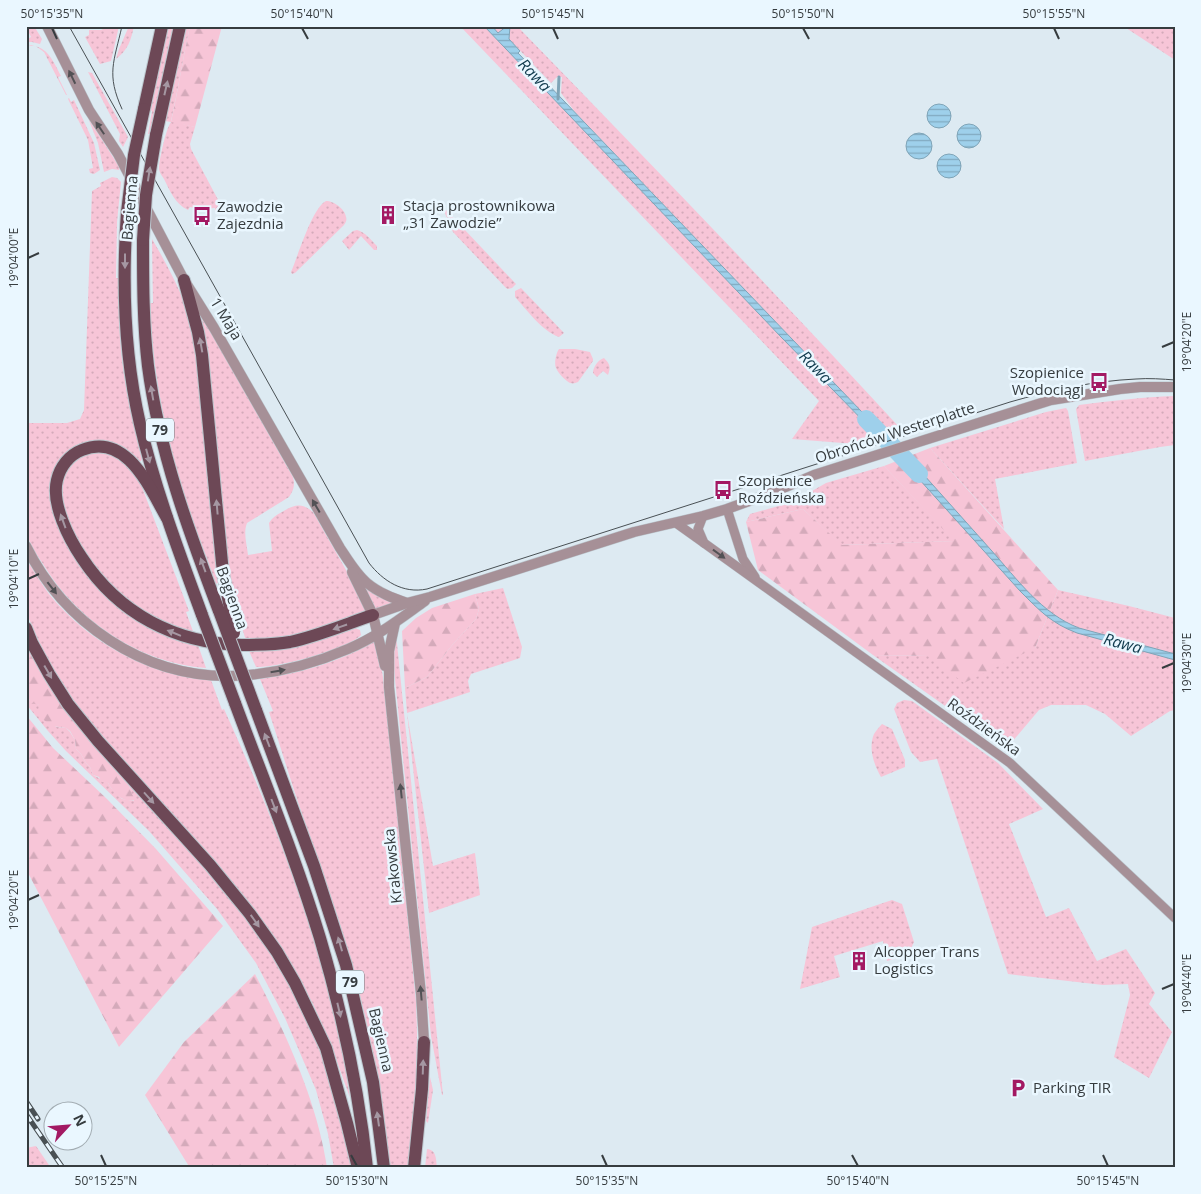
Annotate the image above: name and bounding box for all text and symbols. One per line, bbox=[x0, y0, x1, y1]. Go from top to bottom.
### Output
text: 50°15'35"N bbox=[21, 5, 83, 22]
text: 50°15'40"N bbox=[271, 5, 333, 22]
text: 50°15'45"N bbox=[522, 5, 584, 22]
text: 50°15'50"N bbox=[772, 5, 834, 22]
text: 50°15'55"N bbox=[1023, 5, 1085, 22]
water label: Rawa bbox=[514, 53, 556, 97]
one-way arrow bbox=[68, 70, 76, 84]
one-way arrow bbox=[162, 80, 170, 95]
one-way arrow bbox=[95, 121, 105, 134]
one-way arrow bbox=[146, 166, 154, 182]
street label: Bagienna bbox=[116, 175, 142, 241]
place label: Stacja prostownikowa „31 Zawodzie” bbox=[403, 195, 555, 232]
place label: Zawodzie Zajezdnia bbox=[217, 196, 284, 233]
building icon: Stacja prostownikowa „31 Zawodzie” bbox=[377, 204, 399, 226]
bus stop icon: Zawodzie Zajezdnia bbox=[191, 205, 213, 227]
text: 19°04'00"E bbox=[5, 228, 22, 288]
one-way arrow bbox=[121, 253, 129, 269]
street label: 1 Maja bbox=[206, 293, 247, 344]
text: 19°04'20"E bbox=[1178, 312, 1195, 372]
one-way arrow bbox=[196, 337, 204, 353]
water label: Rawa bbox=[795, 345, 837, 389]
place label: Szopienice Wodociągi bbox=[1010, 362, 1084, 399]
bus stop icon: Szopienice Wodociągi bbox=[1088, 371, 1110, 393]
one-way arrow bbox=[148, 385, 156, 401]
street label: Obrońców Westerplatte bbox=[812, 397, 977, 467]
road number: 79 bbox=[146, 418, 174, 442]
one-way arrow bbox=[145, 449, 153, 464]
place label: Szopienice Roździeńska bbox=[738, 470, 824, 507]
bus stop icon: Szopienice Roździeńska bbox=[712, 479, 734, 501]
one-way arrow bbox=[213, 499, 221, 515]
one-way arrow bbox=[311, 499, 320, 513]
one-way arrow bbox=[59, 513, 67, 528]
text: 19°04'10"E bbox=[5, 549, 22, 609]
one-way arrow bbox=[712, 549, 725, 560]
one-way arrow bbox=[199, 558, 206, 573]
street label: Bagienna bbox=[212, 564, 253, 632]
one-way arrow bbox=[46, 581, 57, 594]
one-way arrow bbox=[332, 623, 347, 631]
water label: Rawa bbox=[1101, 627, 1145, 659]
one-way arrow bbox=[167, 628, 181, 636]
text: 19°04'30"E bbox=[1178, 633, 1195, 693]
one-way arrow bbox=[44, 664, 52, 679]
one-way arrow bbox=[270, 666, 286, 674]
street label: Roździeńska bbox=[944, 693, 1025, 760]
one-way arrow bbox=[263, 732, 271, 747]
one-way arrow bbox=[397, 783, 405, 799]
one-way arrow bbox=[144, 791, 155, 804]
one-way arrow bbox=[271, 798, 278, 813]
street label: Krakowska bbox=[378, 827, 406, 905]
text: 19°04'20"E bbox=[5, 870, 22, 930]
one-way arrow bbox=[250, 914, 260, 928]
one-way arrow bbox=[335, 936, 343, 951]
place label: Alcopper Trans Logistics bbox=[874, 941, 979, 978]
building icon: Alcopper Trans Logistics bbox=[848, 950, 870, 972]
text: 19°04'40"E bbox=[1178, 954, 1195, 1014]
road number: 79 bbox=[336, 970, 364, 994]
one-way arrow bbox=[417, 985, 425, 1001]
one-way arrow bbox=[335, 1003, 343, 1018]
street label: Bagienna bbox=[365, 1006, 399, 1074]
one-way arrow bbox=[419, 1059, 427, 1075]
parking icon: Parking TIR bbox=[1007, 1077, 1029, 1099]
place label: Parking TIR bbox=[1033, 1077, 1112, 1097]
north arrow bbox=[42, 1102, 92, 1152]
text: N bbox=[69, 1111, 91, 1129]
one-way arrow bbox=[374, 1111, 382, 1127]
text: 50°15'25"N bbox=[75, 1172, 137, 1189]
text: 50°15'30"N bbox=[326, 1172, 388, 1189]
text: 50°15'35"N bbox=[576, 1172, 638, 1189]
text: 50°15'40"N bbox=[827, 1172, 889, 1189]
text: 50°15'45"N bbox=[1077, 1172, 1139, 1189]

